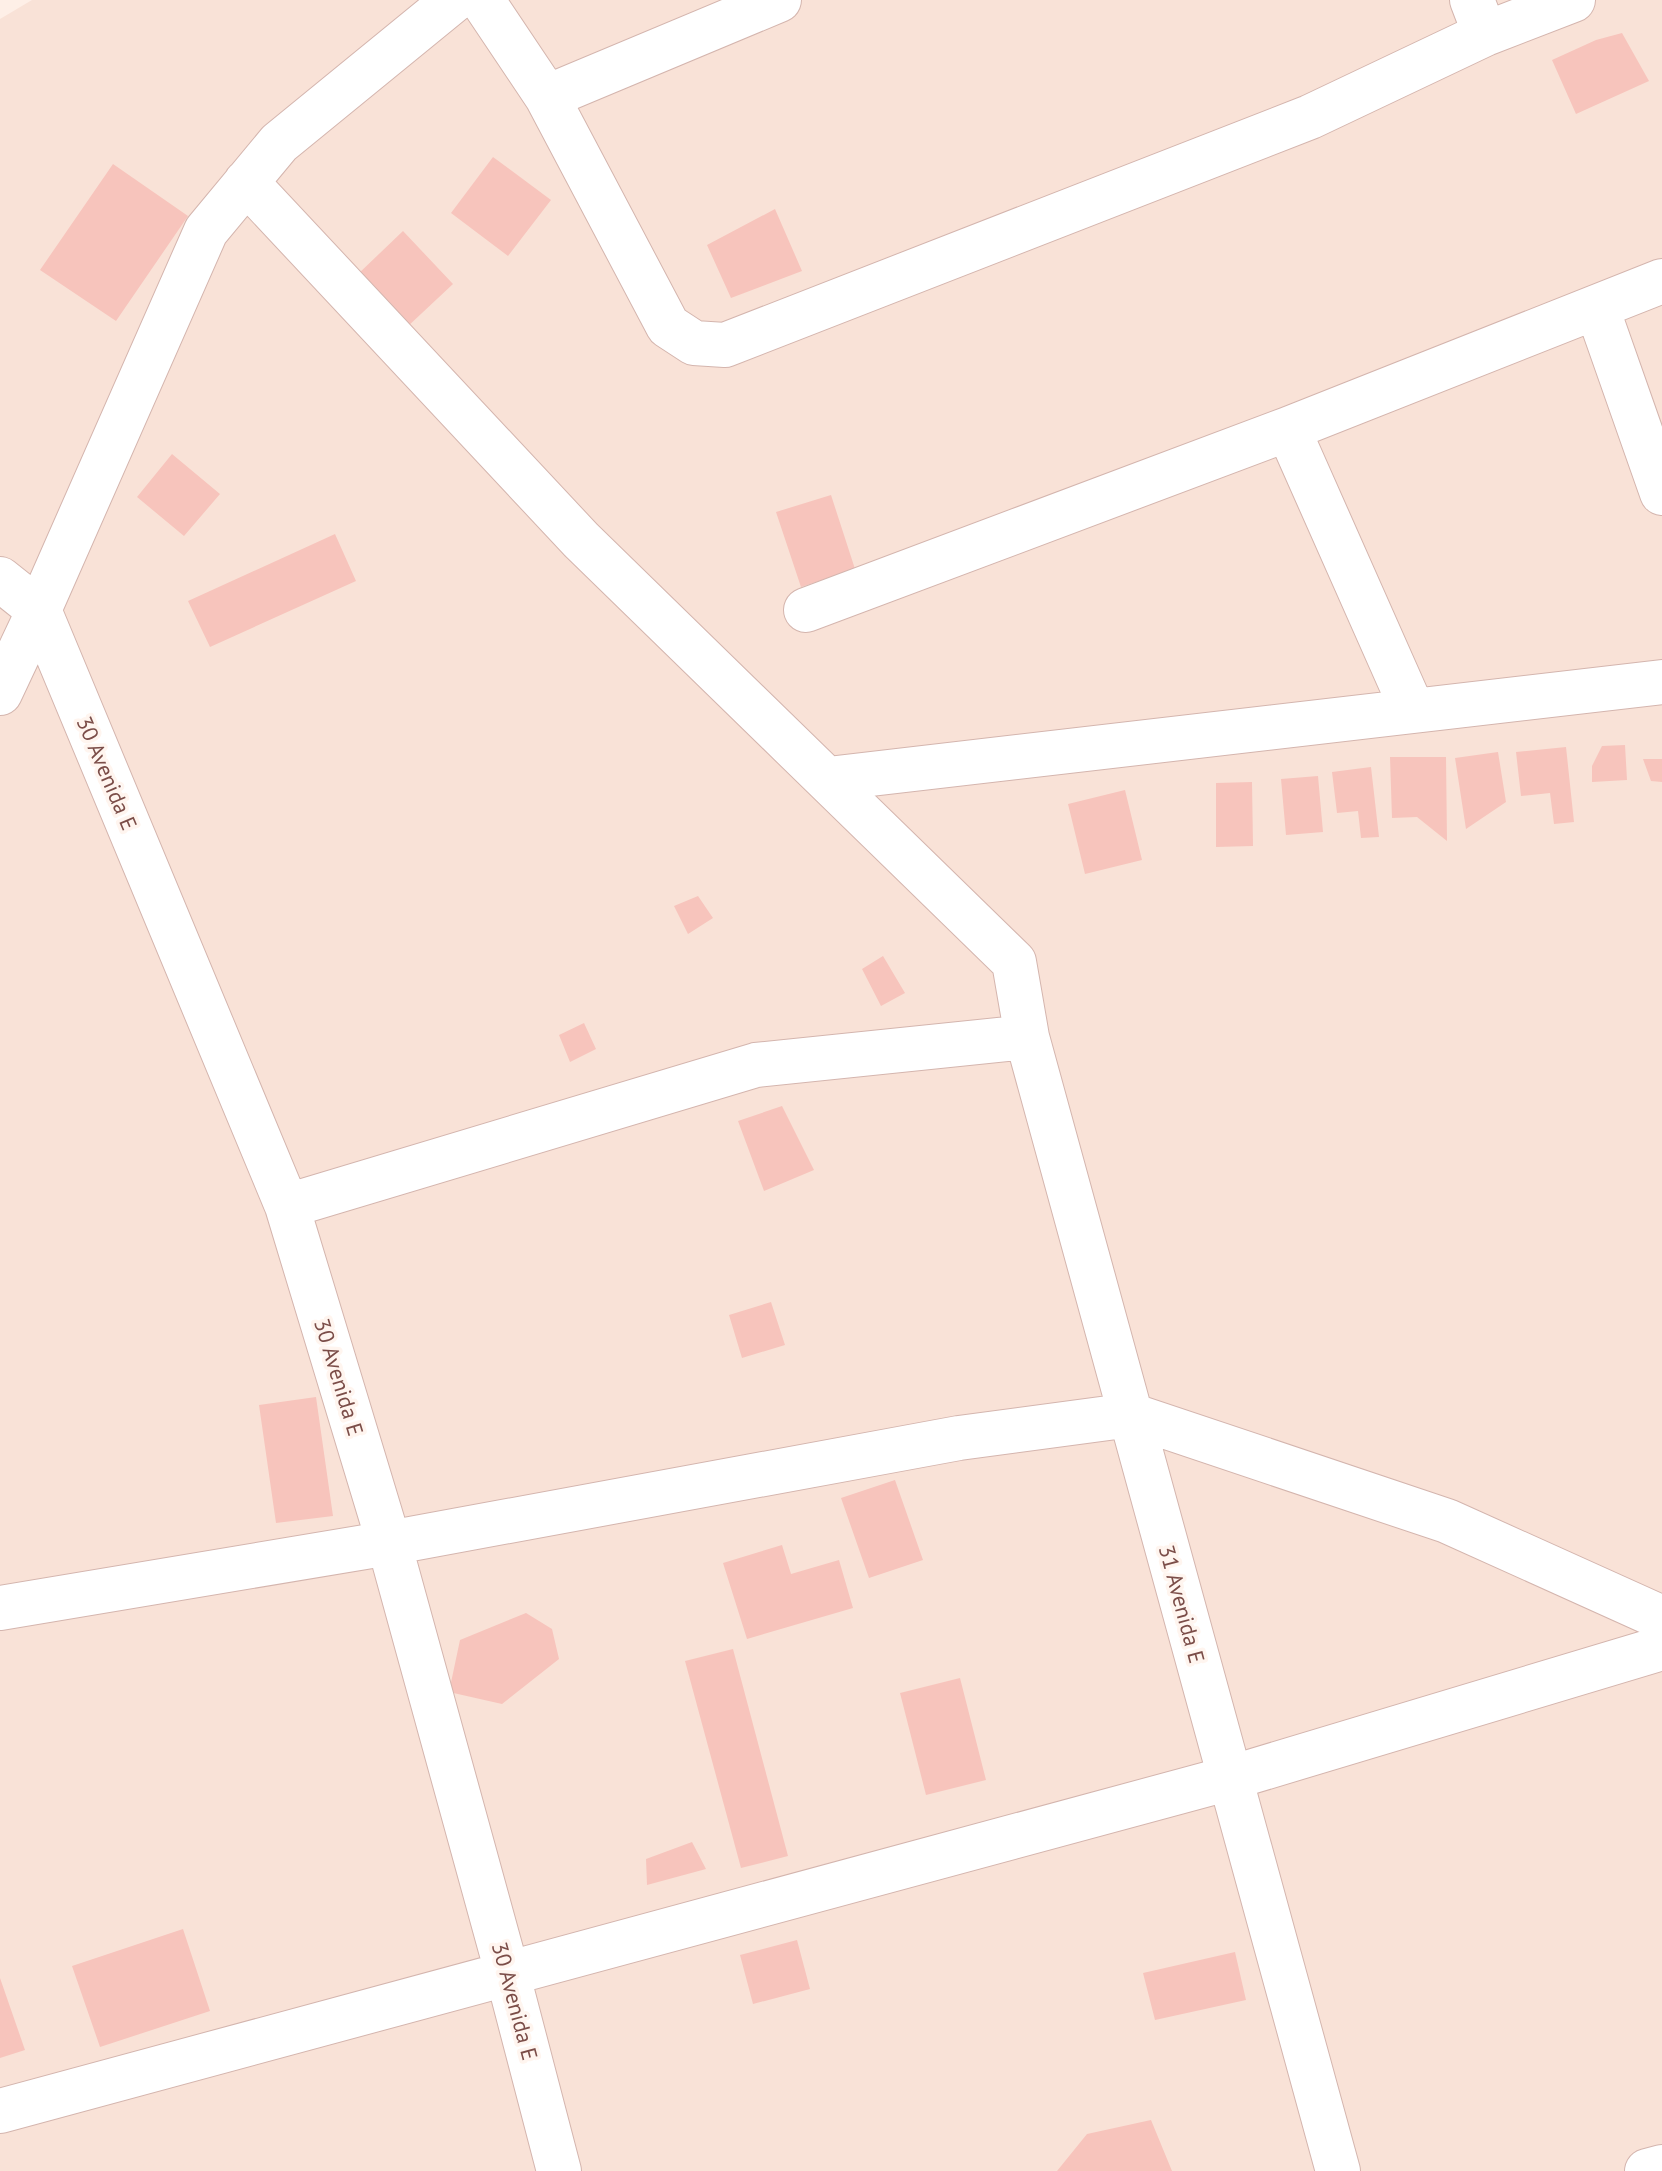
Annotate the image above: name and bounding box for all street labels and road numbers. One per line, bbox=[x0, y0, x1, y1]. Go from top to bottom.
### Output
street label: 30 Avenida E bbox=[70, 712, 144, 834]
street label: 30 Avenida E bbox=[308, 1315, 370, 1439]
street label: 31 Avenida E bbox=[1153, 1542, 1211, 1666]
street label: 30 Avenida E bbox=[486, 1939, 544, 2063]

